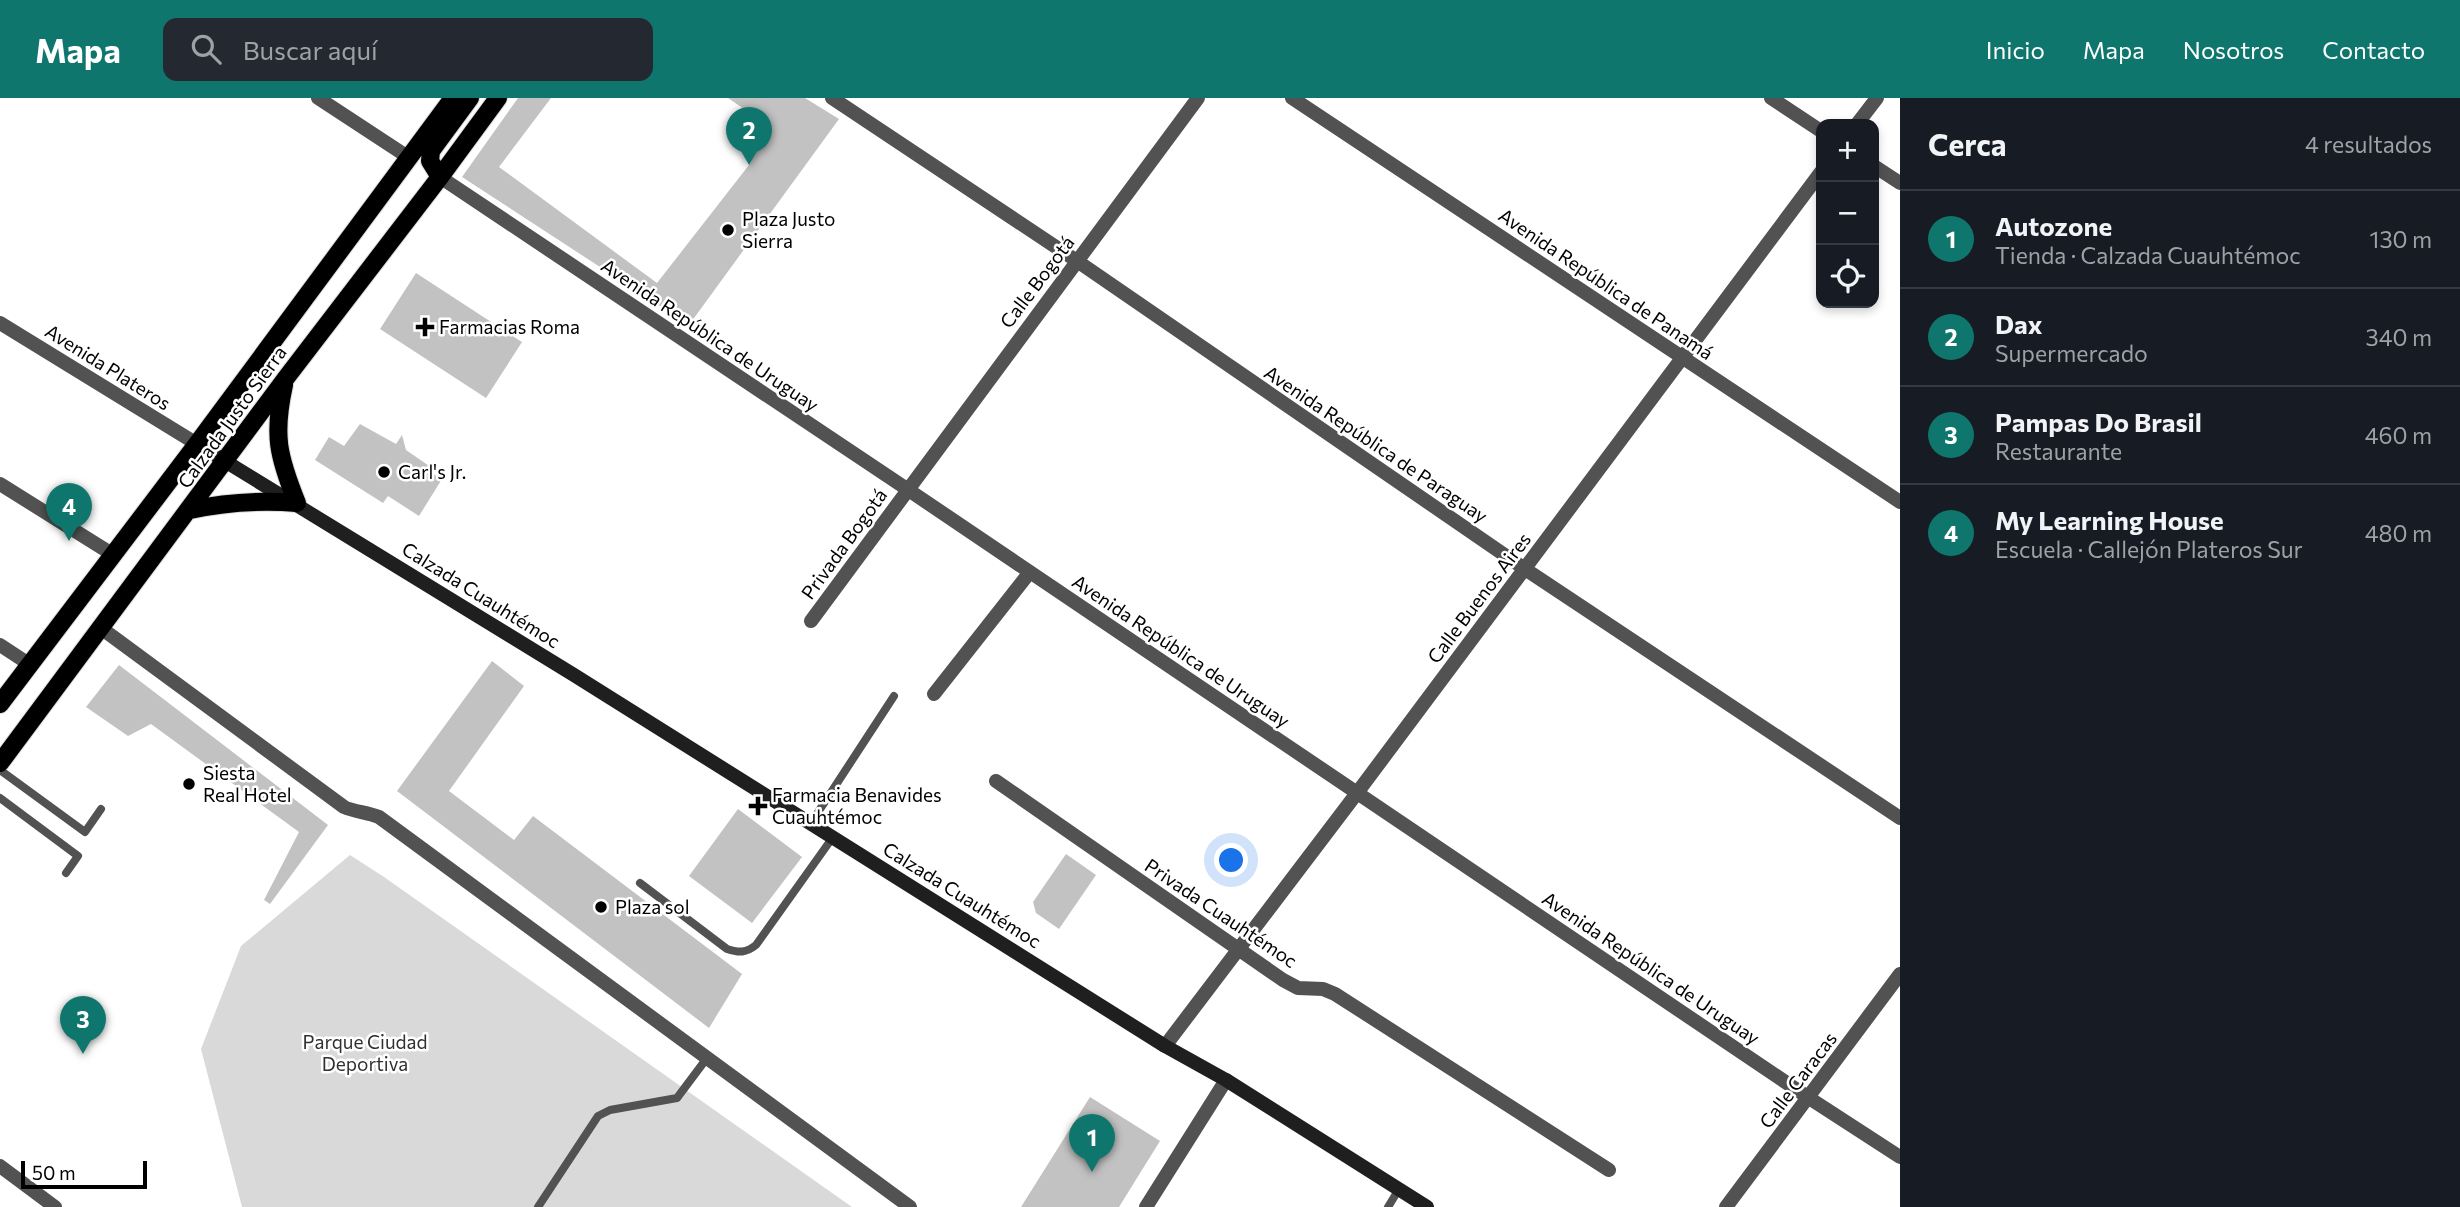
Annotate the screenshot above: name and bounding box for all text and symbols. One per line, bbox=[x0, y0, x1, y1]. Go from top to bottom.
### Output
search box bbox=[163, 18, 653, 81]
text: Mapa bbox=[35, 29, 121, 70]
icon: search bbox=[187, 30, 225, 68]
text: Buscar aquí bbox=[243, 34, 378, 65]
text: Inicio bbox=[1986, 35, 2045, 64]
text: Mapa bbox=[2083, 35, 2145, 64]
text: Nosotros bbox=[2183, 35, 2284, 64]
text: Contacto bbox=[2322, 35, 2425, 64]
pin: 2 bbox=[726, 107, 772, 165]
map controls bbox=[1816, 119, 1879, 308]
button: + bbox=[1816, 119, 1879, 182]
text: Cerca bbox=[1928, 125, 2007, 162]
text: 4 resultados bbox=[2305, 130, 2432, 158]
button: − bbox=[1816, 182, 1879, 245]
street label: Avenida República de Panamá bbox=[1495, 203, 1718, 364]
place label: Plaza Justo Sierra bbox=[742, 207, 835, 252]
text: Autozone bbox=[1995, 210, 2112, 241]
marker: Plaza Justo Sierra bbox=[720, 222, 736, 238]
text: 1 bbox=[1946, 225, 1956, 253]
text: 130 m bbox=[2370, 225, 2432, 253]
street label: Calle Bogotá bbox=[995, 231, 1079, 332]
text: Tienda · Calzada Cuauhtémoc bbox=[1995, 241, 2301, 269]
button: locate bbox=[1816, 245, 1879, 308]
street label: Avenida República de Uruguay bbox=[597, 253, 823, 416]
text: Dax bbox=[1995, 308, 2043, 339]
place label: Farmacias Roma bbox=[439, 315, 580, 338]
street label: Avenida Plateros bbox=[41, 319, 175, 414]
marker: Farmacias Roma bbox=[417, 319, 433, 335]
text: 2 bbox=[1944, 323, 1958, 351]
text: 340 m bbox=[2366, 323, 2432, 351]
text: Supermercado bbox=[1995, 339, 2148, 367]
street label: Calzada Justo Sierra bbox=[172, 341, 291, 492]
street label: Avenida República de Paraguay bbox=[1260, 360, 1492, 527]
text: Pampas Do Brasil bbox=[1995, 406, 2202, 437]
text: 3 bbox=[1944, 421, 1958, 449]
text: 460 m bbox=[2365, 421, 2432, 449]
text: Restaurante bbox=[1995, 437, 2122, 465]
place label: Carl's Jr. bbox=[398, 460, 466, 483]
marker: Carl's Jr. bbox=[376, 464, 392, 480]
pin: 4 bbox=[46, 483, 92, 541]
street label: Privada Bogotá bbox=[796, 484, 891, 603]
text: My Learning House bbox=[1995, 504, 2224, 535]
text: 4 bbox=[1944, 519, 1958, 547]
text: 480 m bbox=[2365, 519, 2432, 547]
street label: Calle Buenos Aires bbox=[1422, 528, 1535, 667]
text: Escuela · Callejón Plateros Sur bbox=[1995, 535, 2303, 563]
street label: Calzada Cuauhtémoc bbox=[398, 537, 564, 652]
street label: Avenida República de Uruguay bbox=[1068, 569, 1294, 732]
place label: Siesta Real Hotel bbox=[203, 761, 292, 806]
marker: Siesta Real Hotel bbox=[181, 776, 197, 792]
place label: Farmacia Benavides Cuauhtémoc bbox=[772, 783, 942, 828]
marker: Farmacia Benavides Cuauhtémoc bbox=[750, 798, 766, 814]
street label: Calzada Cuauhtémoc bbox=[879, 837, 1045, 952]
your location bbox=[1214, 843, 1248, 877]
street label: Privada Cuauhtémoc bbox=[1141, 853, 1302, 972]
street label: Avenida República de Uruguay bbox=[1538, 886, 1764, 1049]
place label: Plaza sol bbox=[615, 895, 690, 918]
marker: Plaza sol bbox=[593, 899, 609, 915]
pin: 3 bbox=[60, 996, 106, 1054]
street label: Calle Caracas bbox=[1754, 1027, 1841, 1132]
park label: Parque Ciudad Deportiva bbox=[303, 1030, 427, 1075]
pin: 1 bbox=[1069, 1114, 1115, 1172]
scale bar bbox=[21, 1158, 147, 1190]
text: 50 m bbox=[32, 1161, 76, 1184]

